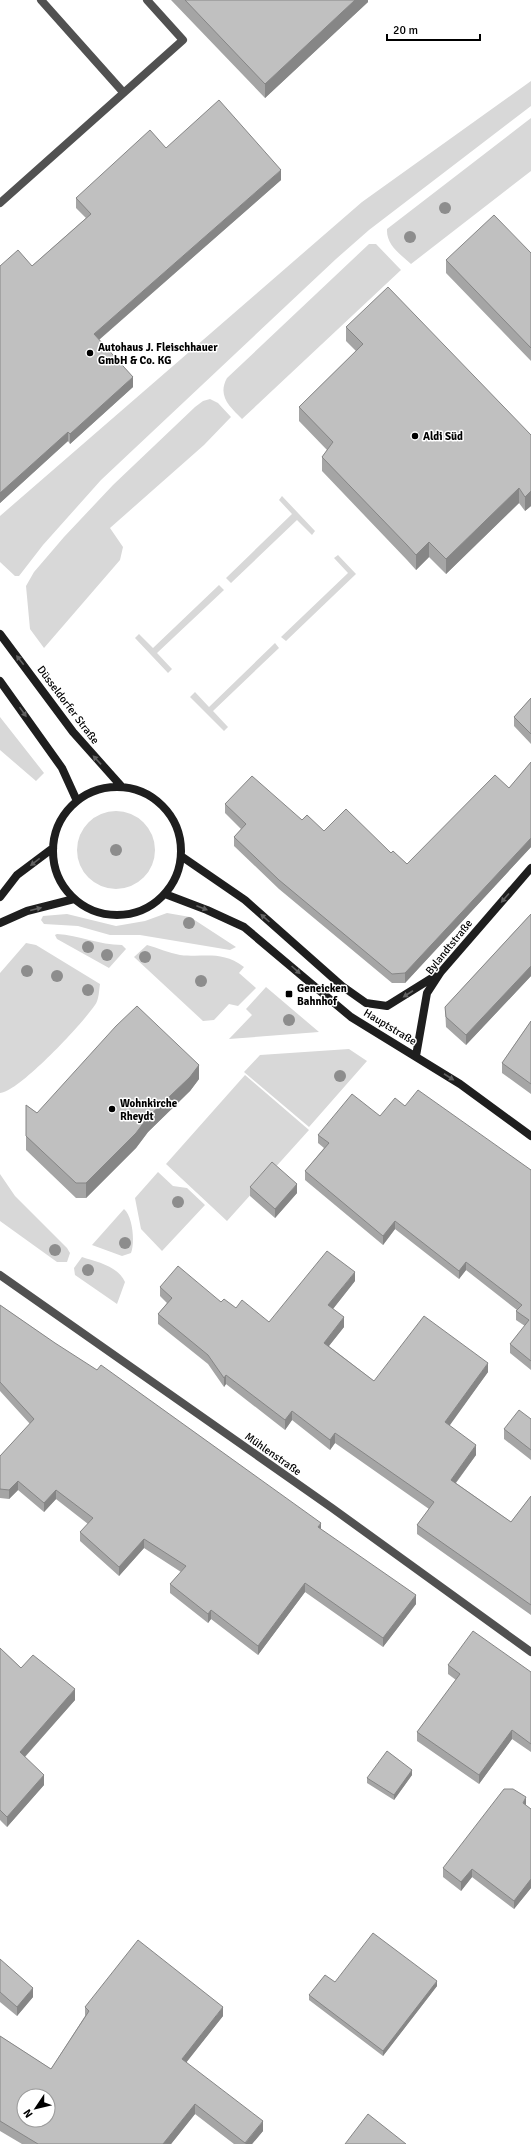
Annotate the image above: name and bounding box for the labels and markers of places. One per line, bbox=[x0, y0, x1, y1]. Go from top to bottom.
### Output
place label: Autohaus J. Fleischhauer GmbH & Co. KG bbox=[98, 341, 218, 367]
marker: Autohaus J. Fleischhauer GmbH & Co. KG bbox=[85, 348, 95, 358]
place label: Aldi Süd bbox=[423, 430, 463, 443]
marker: Aldi Süd bbox=[410, 431, 420, 441]
place label: Geneicken Bahnhof bbox=[297, 982, 347, 1008]
marker: Geneicken Bahnhof bbox=[284, 989, 294, 999]
place label: Wohnkirche Rheydt bbox=[120, 1097, 178, 1123]
marker: Wohnkirche Rheydt bbox=[107, 1104, 117, 1114]

